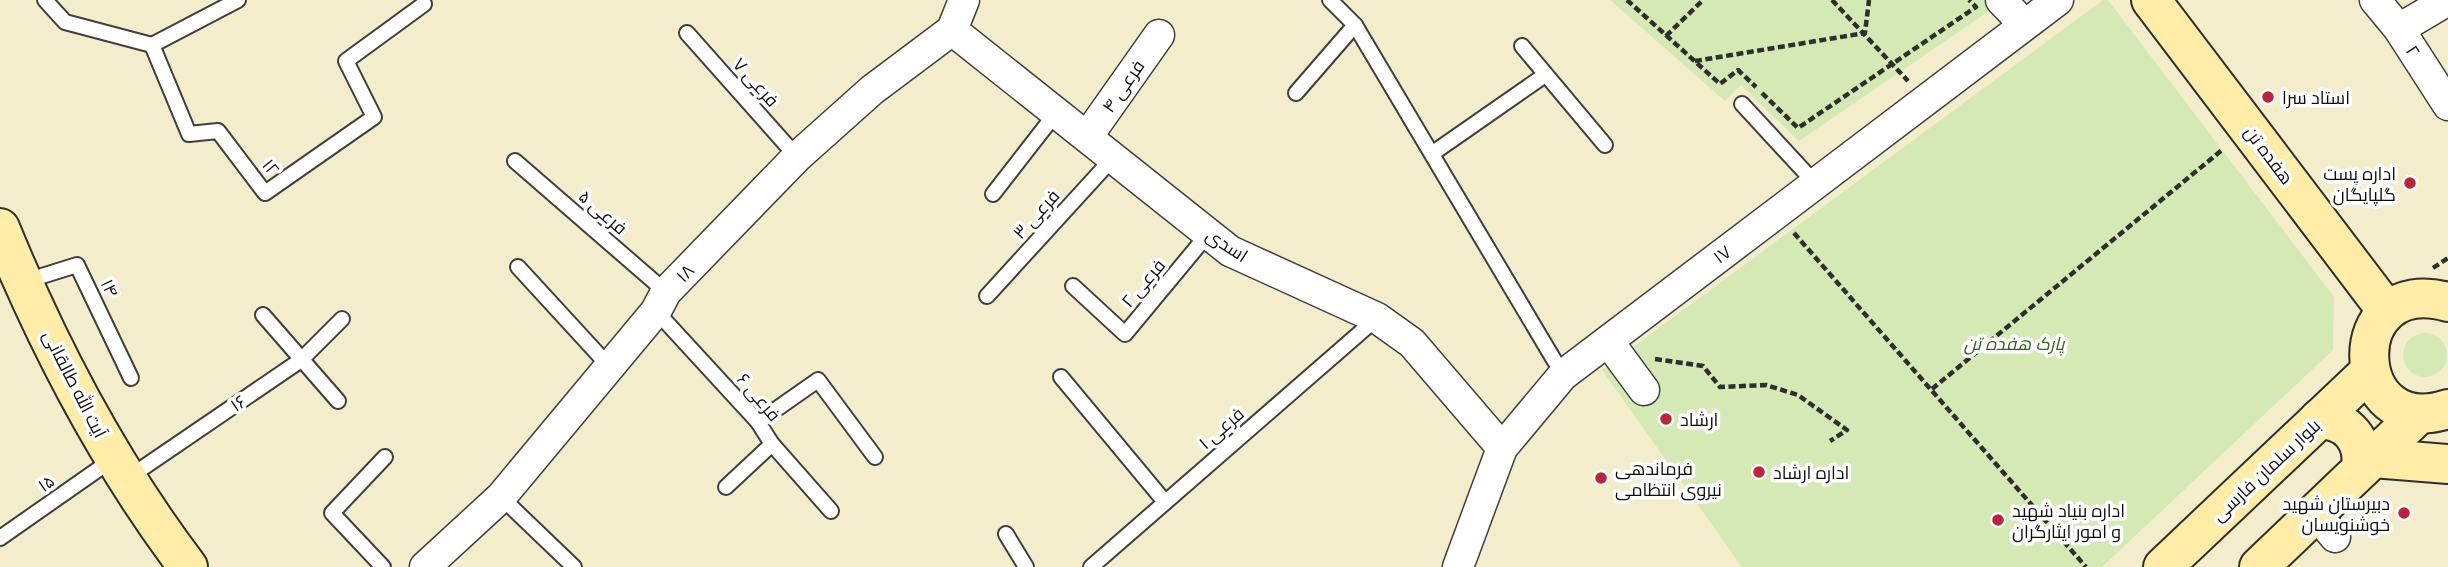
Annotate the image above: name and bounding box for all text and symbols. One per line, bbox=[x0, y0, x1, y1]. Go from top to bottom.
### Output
street label: ۲ bbox=[2400, 40, 2426, 62]
street label: فرعی ۷ bbox=[727, 52, 785, 112]
street label: فرعی ۴ bbox=[1096, 55, 1150, 117]
place label: استاد سرا bbox=[2282, 85, 2350, 110]
marker: استاد سرا bbox=[2260, 89, 2276, 105]
street label: هفده تن bbox=[2239, 120, 2299, 190]
street label: ۱۲ bbox=[257, 153, 285, 181]
place label: اداره پست گلپایگان bbox=[2323, 161, 2396, 207]
marker: اداره پست گلپایگان bbox=[2402, 175, 2418, 191]
street label: فرعی ۵ bbox=[573, 184, 633, 240]
street label: فرعی ۳ bbox=[1007, 184, 1065, 244]
street label: اسدی bbox=[1201, 222, 1253, 268]
street label: ۱۷ bbox=[1708, 239, 1736, 269]
street label: فرعی ۲ bbox=[1115, 253, 1171, 313]
street label: ۱۸ bbox=[670, 258, 700, 288]
street label: ۱۴ bbox=[95, 275, 125, 301]
street label: آیت الله طالقانی bbox=[37, 326, 113, 442]
park label: پارک هفده تن bbox=[1964, 331, 2066, 356]
street label: فرعی ۶ bbox=[732, 368, 786, 426]
street label: ۱۶ bbox=[225, 389, 251, 417]
street label: فرعی ۱ bbox=[1193, 401, 1249, 455]
place label: ارشاد bbox=[1680, 407, 1718, 432]
marker: ارشاد bbox=[1658, 411, 1674, 427]
street label: بلوار سلمان فارسی bbox=[2206, 413, 2326, 527]
place label: فرماندهی نیروی انتظامی bbox=[1615, 456, 1722, 502]
place label: اداره ارشاد bbox=[1773, 460, 1849, 485]
marker: اداره ارشاد bbox=[1751, 464, 1767, 480]
street label: ۱۵ bbox=[33, 468, 59, 498]
marker: فرماندهی نیروی انتظامی bbox=[1593, 470, 1609, 486]
place label: دبیرستان شهید خوشنویسان bbox=[2282, 491, 2390, 537]
place label: اداره بنیاد شهید و امور ایثارگران bbox=[2012, 498, 2125, 544]
marker: دبیرستان شهید خوشنویسان bbox=[2396, 505, 2412, 521]
marker: اداره بنیاد شهید و امور ایثارگران bbox=[1990, 512, 2006, 528]

